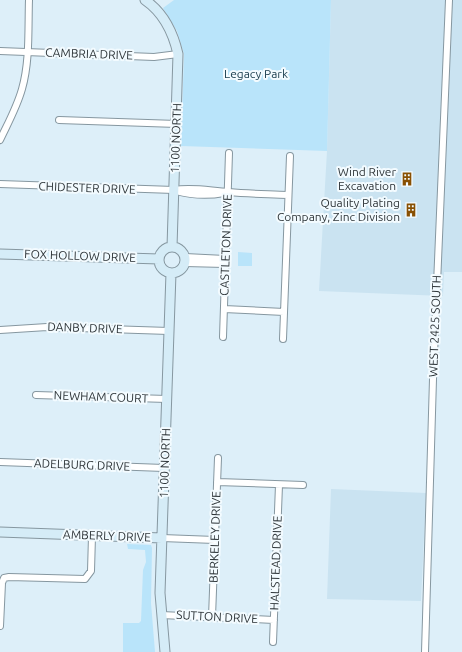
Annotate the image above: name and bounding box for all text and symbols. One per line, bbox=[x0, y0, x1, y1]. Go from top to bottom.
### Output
street label: CAMBRIA DRIVE bbox=[45, 45, 133, 62]
park label: Legacy Park bbox=[224, 67, 288, 80]
street label: 1100 NORTH bbox=[168, 103, 183, 173]
place label: Wind River Excavation bbox=[338, 165, 396, 192]
building icon: Wind River Excavation bbox=[399, 171, 415, 187]
street label: CHIDESTER DRIVE bbox=[38, 179, 136, 196]
street label: CASTLETON DRIVE bbox=[217, 194, 234, 296]
place label: Quality Plating Company, Zinc Division bbox=[277, 196, 400, 223]
building icon: Quality Plating Company, Zinc Division bbox=[403, 202, 419, 218]
street label: FOX HOLLOW DRIVE bbox=[24, 247, 136, 264]
street label: WEST 2425 SOUTH bbox=[426, 275, 443, 377]
street label: DANBY DRIVE bbox=[47, 320, 123, 335]
street label: NEWHAM COURT bbox=[54, 388, 149, 405]
street label: 1100 NORTH bbox=[157, 428, 172, 498]
street label: ADELBURG DRIVE bbox=[34, 456, 131, 473]
street label: BERKELEY DRIVE bbox=[206, 491, 223, 583]
street label: HALSTEAD DRIVE bbox=[267, 515, 284, 611]
street label: AMBERLY DRIVE bbox=[63, 527, 151, 544]
street label: SUTTON DRIVE bbox=[176, 608, 259, 625]

